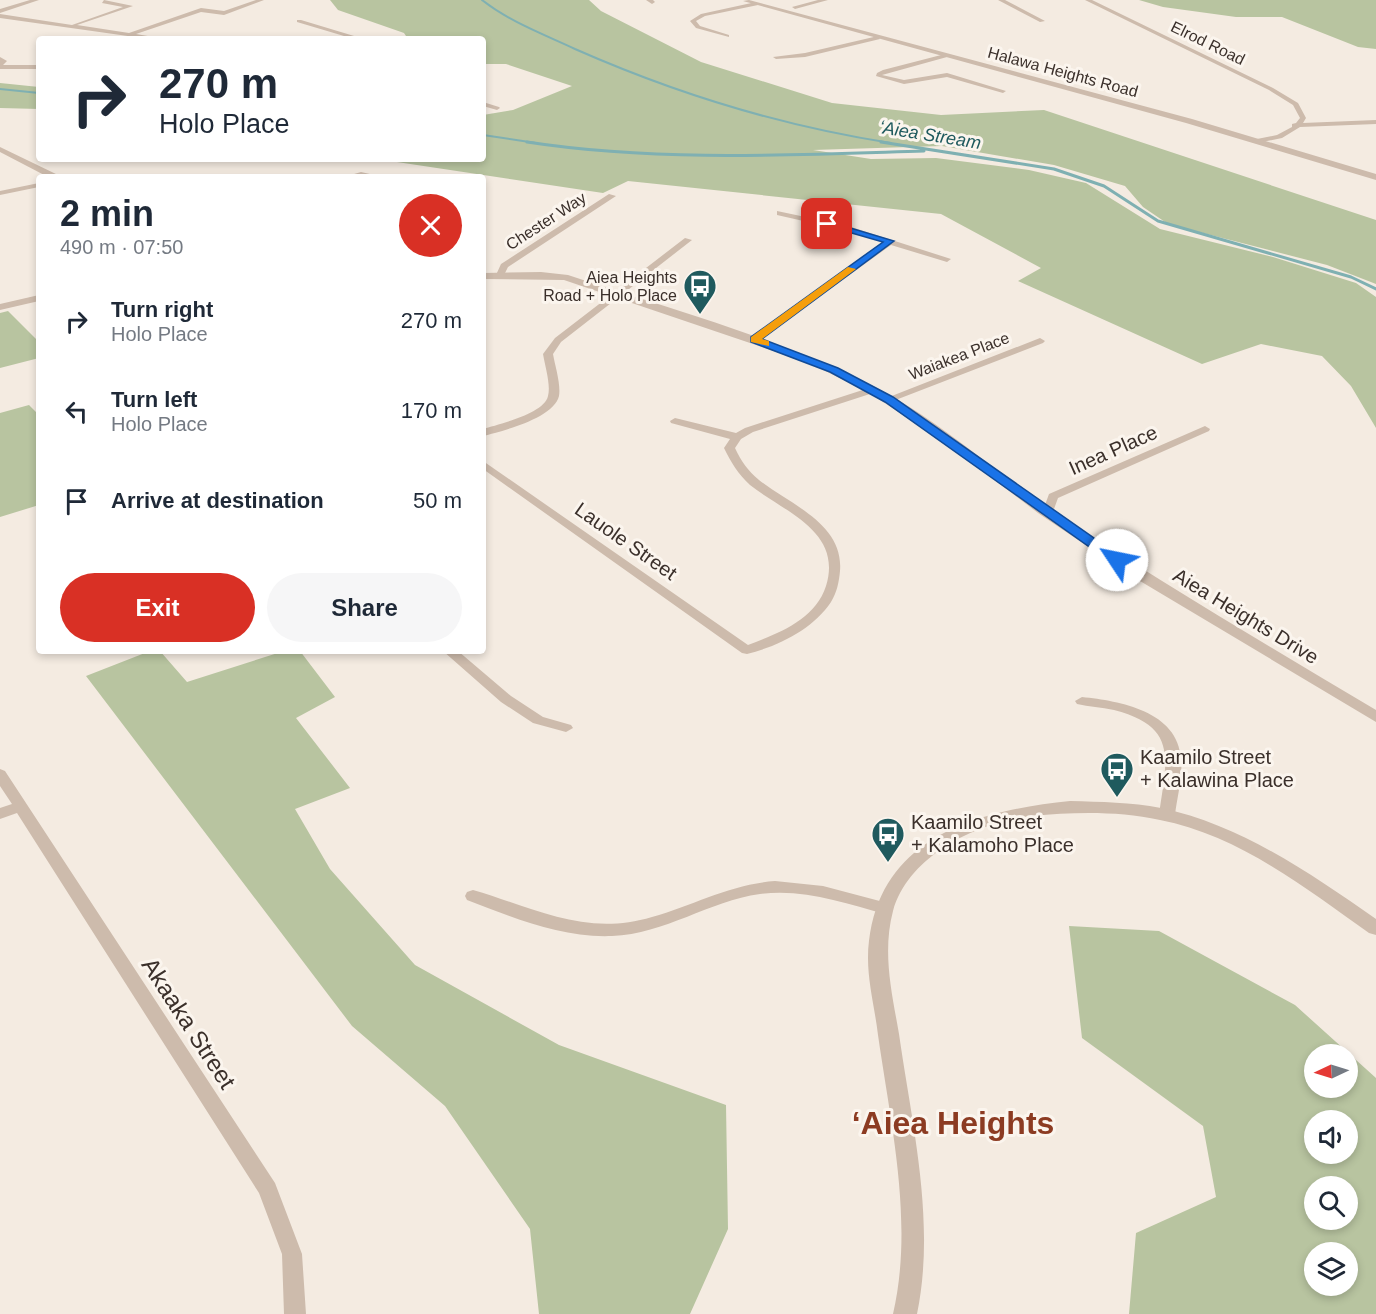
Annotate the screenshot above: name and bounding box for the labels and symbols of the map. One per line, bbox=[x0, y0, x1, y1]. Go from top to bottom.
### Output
street label: Elrod Road bbox=[1168, 18, 1248, 68]
street label: Halawa Heights Road bbox=[986, 44, 1140, 100]
water label: ʻAiea Stream bbox=[878, 117, 982, 153]
street label: Chester Way bbox=[503, 189, 589, 253]
pin bbox=[801, 198, 852, 249]
bus stop icon: Aiea Heights Road + Holo Place bbox=[682, 268, 718, 315]
place label: Aiea Heights Road + Holo Place bbox=[543, 269, 677, 304]
street label: Waiakea Place bbox=[906, 329, 1012, 383]
street label: Inea Place bbox=[1065, 421, 1161, 479]
street label: Lauole Street bbox=[571, 498, 681, 584]
position arrow bbox=[1085, 528, 1149, 592]
street label: Aiea Heights Drive bbox=[1169, 564, 1323, 668]
place label: Kaamilo Street + Kalawina Place bbox=[1140, 746, 1294, 791]
bus stop icon: Kaamilo Street + Kalawina Place bbox=[1099, 751, 1135, 798]
place label: Kaamilo Street + Kalamoho Place bbox=[911, 811, 1074, 856]
bus stop icon: Kaamilo Street + Kalamoho Place bbox=[870, 816, 906, 863]
street label: Akaaka Street bbox=[137, 952, 242, 1094]
north arrow bbox=[1304, 1044, 1358, 1098]
district label: ʻAiea Heights bbox=[852, 1105, 1054, 1141]

